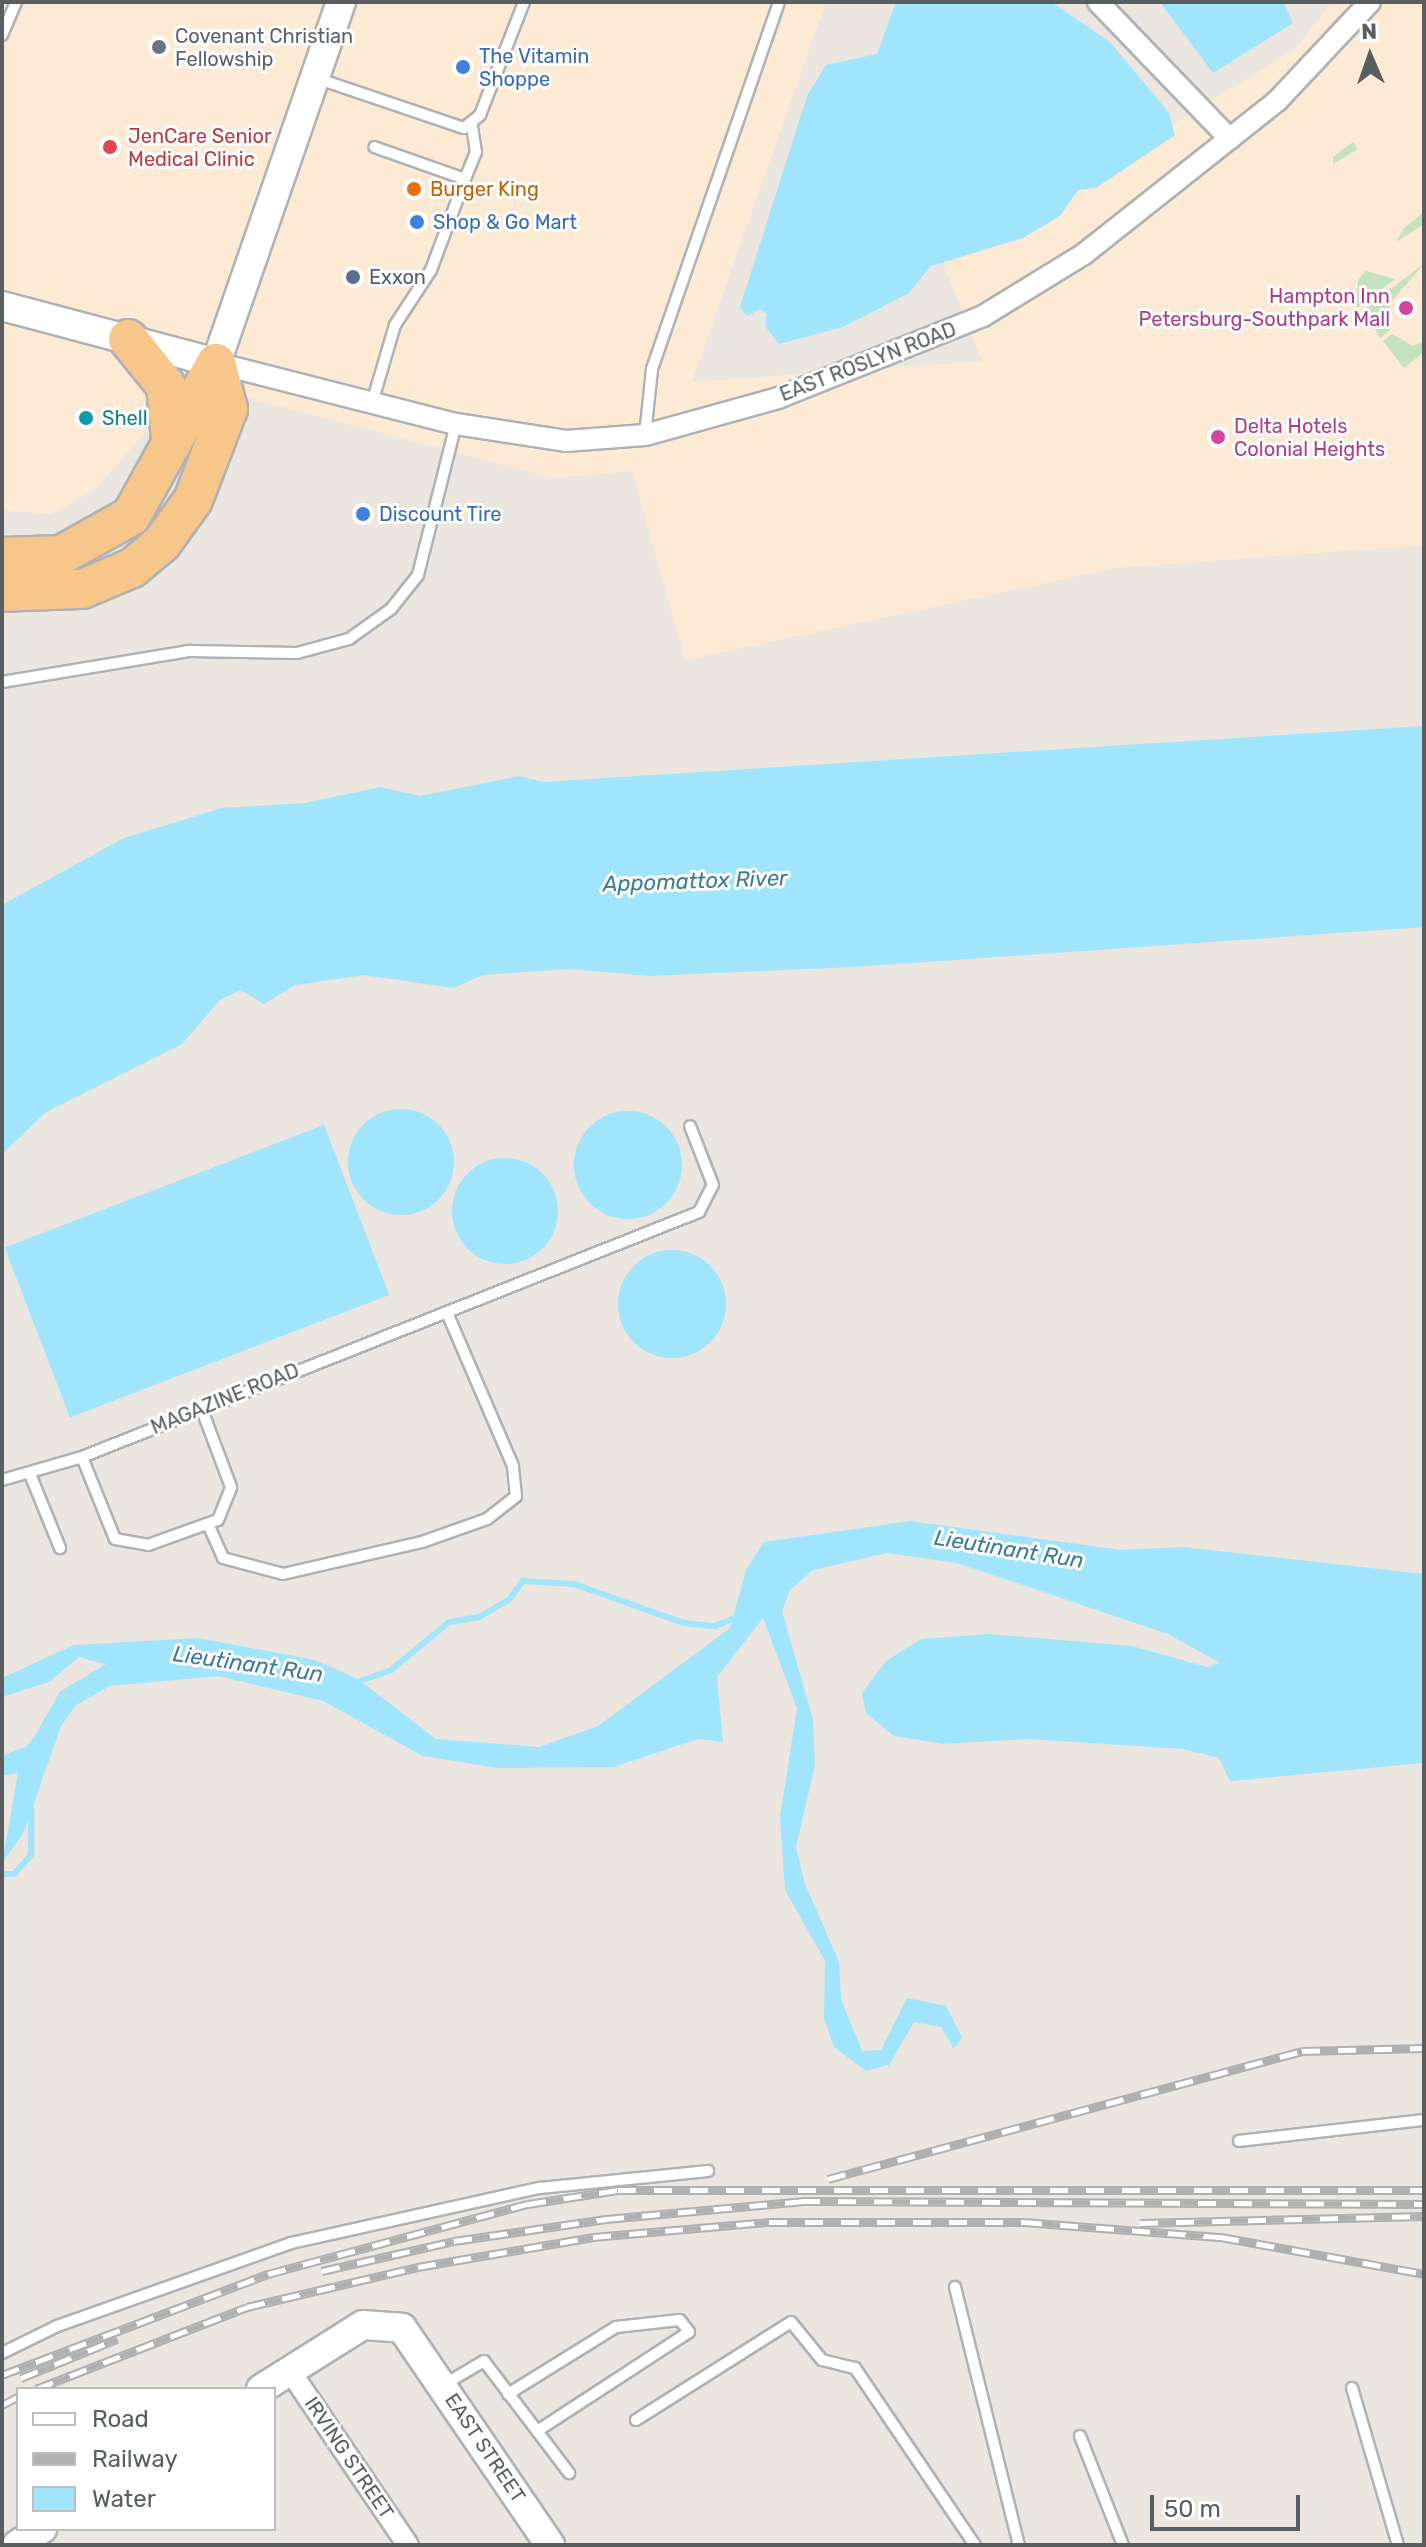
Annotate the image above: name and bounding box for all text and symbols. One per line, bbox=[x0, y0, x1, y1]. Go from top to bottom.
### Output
north arrow bbox=[1330, 16, 1410, 96]
text: N bbox=[1361, 18, 1378, 45]
place label: Covenant Christian Fellowship bbox=[175, 24, 353, 71]
marker: Covenant Christian Fellowship bbox=[150, 38, 168, 56]
place label: The Vitamin Shoppe bbox=[479, 44, 590, 91]
marker: The Vitamin Shoppe bbox=[454, 58, 472, 76]
place label: JenCare Senior Medical Clinic bbox=[128, 124, 272, 171]
marker: JenCare Senior Medical Clinic bbox=[99, 136, 121, 158]
place label: Burger King bbox=[430, 177, 539, 201]
marker: Burger King bbox=[405, 180, 423, 198]
place label: Shop & Go Mart bbox=[433, 210, 577, 234]
marker: Shop & Go Mart bbox=[408, 213, 426, 231]
place label: Exxon bbox=[369, 265, 426, 289]
marker: Exxon bbox=[344, 268, 362, 286]
place label: Hampton Inn Petersburg-Southpark Mall bbox=[1138, 284, 1390, 331]
marker: Hampton Inn Petersburg-Southpark Mall bbox=[1397, 299, 1415, 317]
street label: EAST ROSLYN ROAD bbox=[776, 317, 960, 407]
place label: Shell bbox=[102, 406, 148, 430]
marker: Shell bbox=[77, 409, 95, 427]
place label: Delta Hotels Colonial Heights bbox=[1234, 414, 1385, 461]
marker: Delta Hotels Colonial Heights bbox=[1209, 428, 1227, 446]
place label: Discount Tire bbox=[379, 502, 502, 526]
marker: Discount Tire bbox=[354, 505, 372, 523]
water label: Appomattox River bbox=[602, 865, 788, 897]
street label: MAGAZINE ROAD bbox=[147, 1358, 303, 1440]
water label: Lieutinant Run bbox=[932, 1524, 1086, 1574]
water label: Lieutinant Run bbox=[171, 1640, 325, 1688]
legend bbox=[16, 2387, 276, 2531]
street label: EAST STREET bbox=[440, 2389, 530, 2507]
street label: IRVING STREET bbox=[299, 2392, 399, 2524]
text: Road bbox=[92, 2405, 149, 2433]
text: Railway bbox=[92, 2445, 178, 2473]
scale bar bbox=[1154, 2479, 1304, 2529]
text: Water bbox=[92, 2485, 156, 2513]
text: 50 m bbox=[1164, 2495, 1221, 2523]

